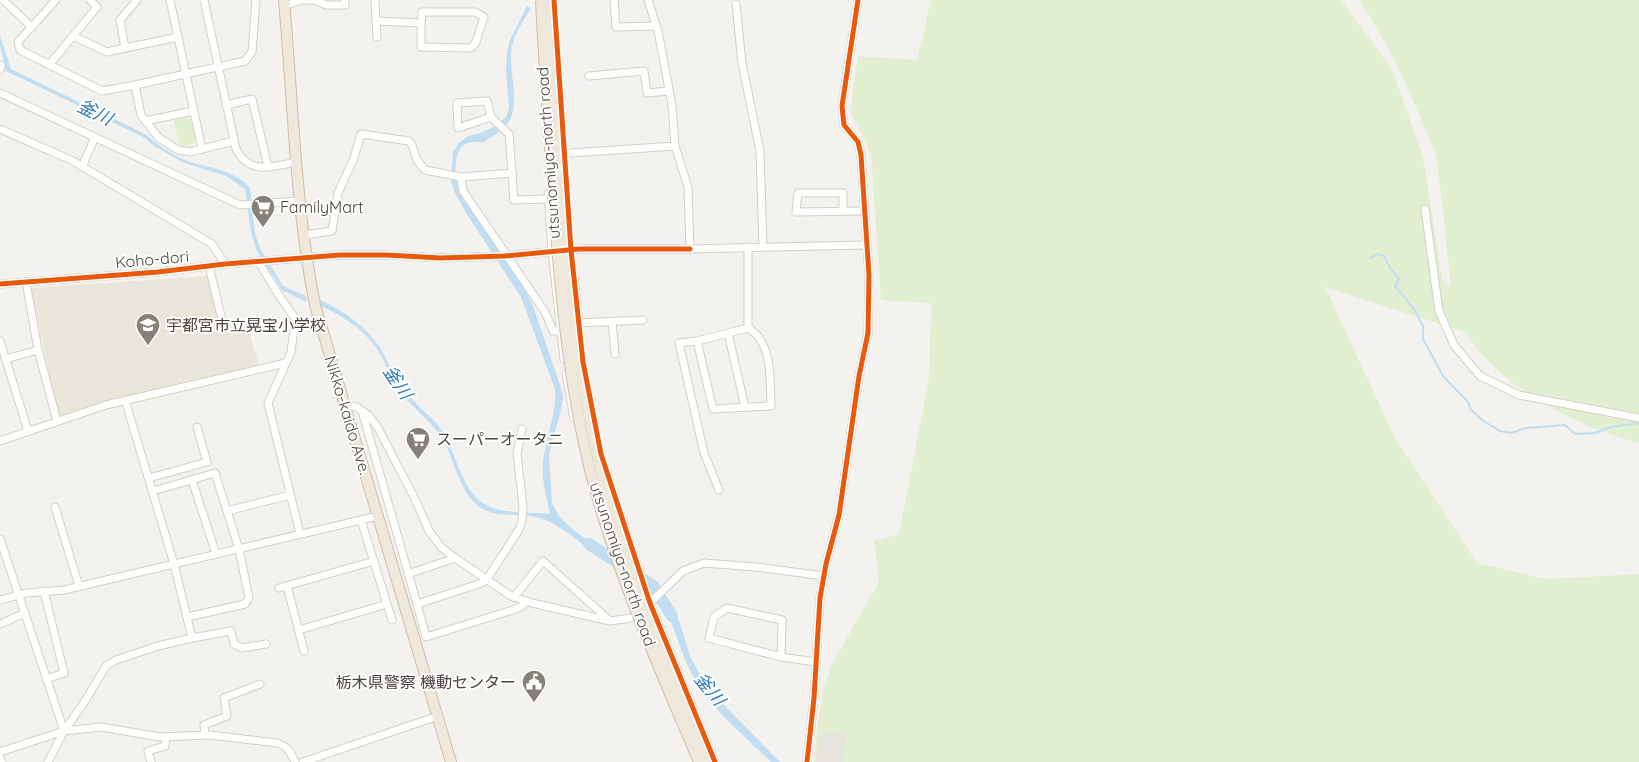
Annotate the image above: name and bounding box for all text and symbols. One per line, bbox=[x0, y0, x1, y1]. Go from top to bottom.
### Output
street label: utsunomiya-north road bbox=[532, 66, 564, 240]
water label: 釜川 bbox=[74, 94, 118, 131]
supermarket icon: FamilyMart bbox=[250, 194, 276, 228]
place label: FamilyMart bbox=[280, 197, 364, 217]
street label: Koho-dori bbox=[114, 246, 190, 272]
school or university icon: 宇都宮市立晃宝小学校 bbox=[135, 312, 161, 346]
place label: 宇都宮市立晃宝小学校 bbox=[166, 315, 326, 335]
street label: Nikko-kaido Ave. bbox=[320, 353, 376, 477]
water label: 釜川 bbox=[378, 361, 419, 405]
supermarket icon: スーパーオータニ bbox=[405, 426, 431, 460]
place label: スーパーオータニ bbox=[436, 429, 564, 449]
street label: utsunomiya-north road bbox=[586, 479, 660, 649]
water label: 釜川 bbox=[690, 668, 732, 712]
public building icon: 栃木県警察 機動センター bbox=[521, 669, 547, 703]
place label: 栃木県警察 機動センター bbox=[336, 672, 516, 692]

